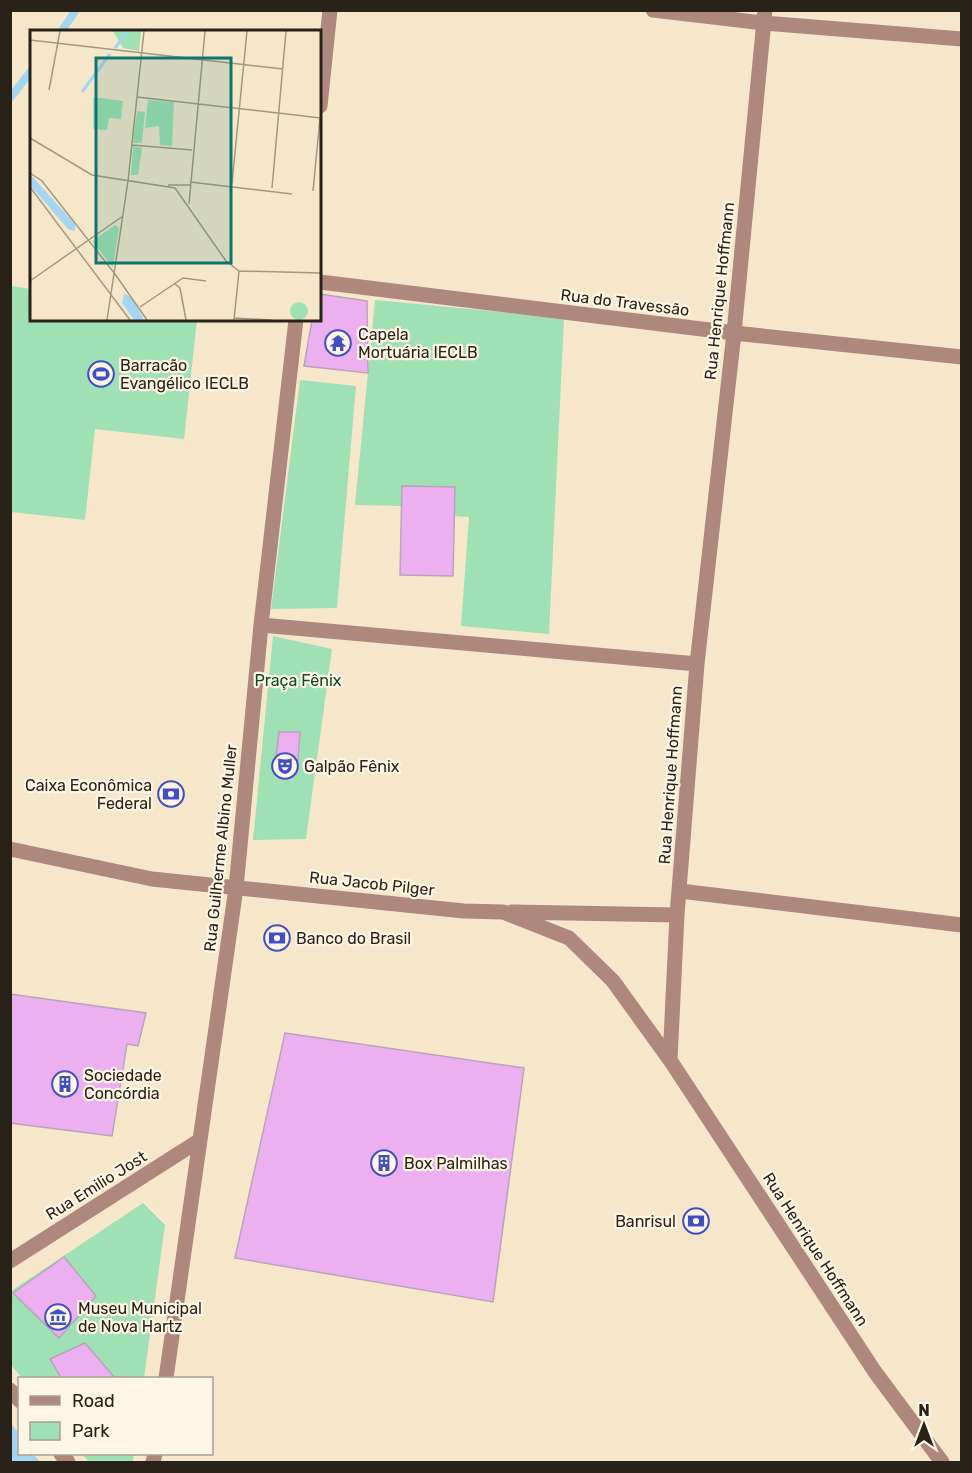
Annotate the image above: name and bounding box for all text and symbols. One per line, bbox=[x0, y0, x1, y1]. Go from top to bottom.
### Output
inset map bbox=[30, 30, 321, 321]
street label: Rua Henrique Hoffmann bbox=[701, 201, 738, 381]
street label: Rua do Travessão bbox=[559, 285, 690, 320]
place label: Capela Mortuária IECLB bbox=[358, 325, 478, 362]
temple icon: Capela Mortuária IECLB bbox=[323, 328, 353, 358]
place label: Barracão Evangélico IECLB bbox=[120, 356, 249, 393]
sports icon: Barracão Evangélico IECLB bbox=[86, 359, 116, 389]
park label: Praça Fênix bbox=[255, 671, 342, 690]
street label: Rua Henrique Hoffmann bbox=[655, 685, 686, 865]
street label: Rua Guilherme Albino Muller bbox=[200, 743, 241, 953]
theatre icon: Galpão Fênix bbox=[270, 751, 300, 781]
place label: Galpão Fênix bbox=[304, 757, 400, 776]
place label: Caixa Econômica Federal bbox=[25, 776, 152, 813]
bank icon: Caixa Econômica Federal bbox=[156, 779, 186, 809]
street label: Rua Jacob Pilger bbox=[308, 867, 436, 900]
bank icon: Banco do Brasil bbox=[262, 923, 292, 953]
place label: Banco do Brasil bbox=[296, 929, 411, 948]
place label: Sociedade Concórdia bbox=[84, 1066, 162, 1103]
building icon: Sociedade Concórdia bbox=[50, 1069, 80, 1099]
street label: Rua Emilio Jost bbox=[42, 1147, 150, 1224]
building icon: Box Palmilhas bbox=[369, 1148, 399, 1178]
place label: Box Palmilhas bbox=[404, 1154, 508, 1173]
street label: Rua Henrique Hoffmann bbox=[759, 1169, 872, 1329]
bank icon: Banrisul bbox=[681, 1206, 711, 1236]
place label: Banrisul bbox=[615, 1212, 676, 1231]
place label: Museu Municipal de Nova Hartz bbox=[78, 1299, 202, 1336]
museum icon: Museu Municipal de Nova Hartz bbox=[43, 1302, 73, 1332]
legend bbox=[18, 1377, 213, 1455]
text: Road bbox=[72, 1390, 115, 1412]
north arrow bbox=[894, 1395, 954, 1455]
text: N bbox=[918, 1401, 930, 1420]
text: Park bbox=[72, 1420, 110, 1442]

